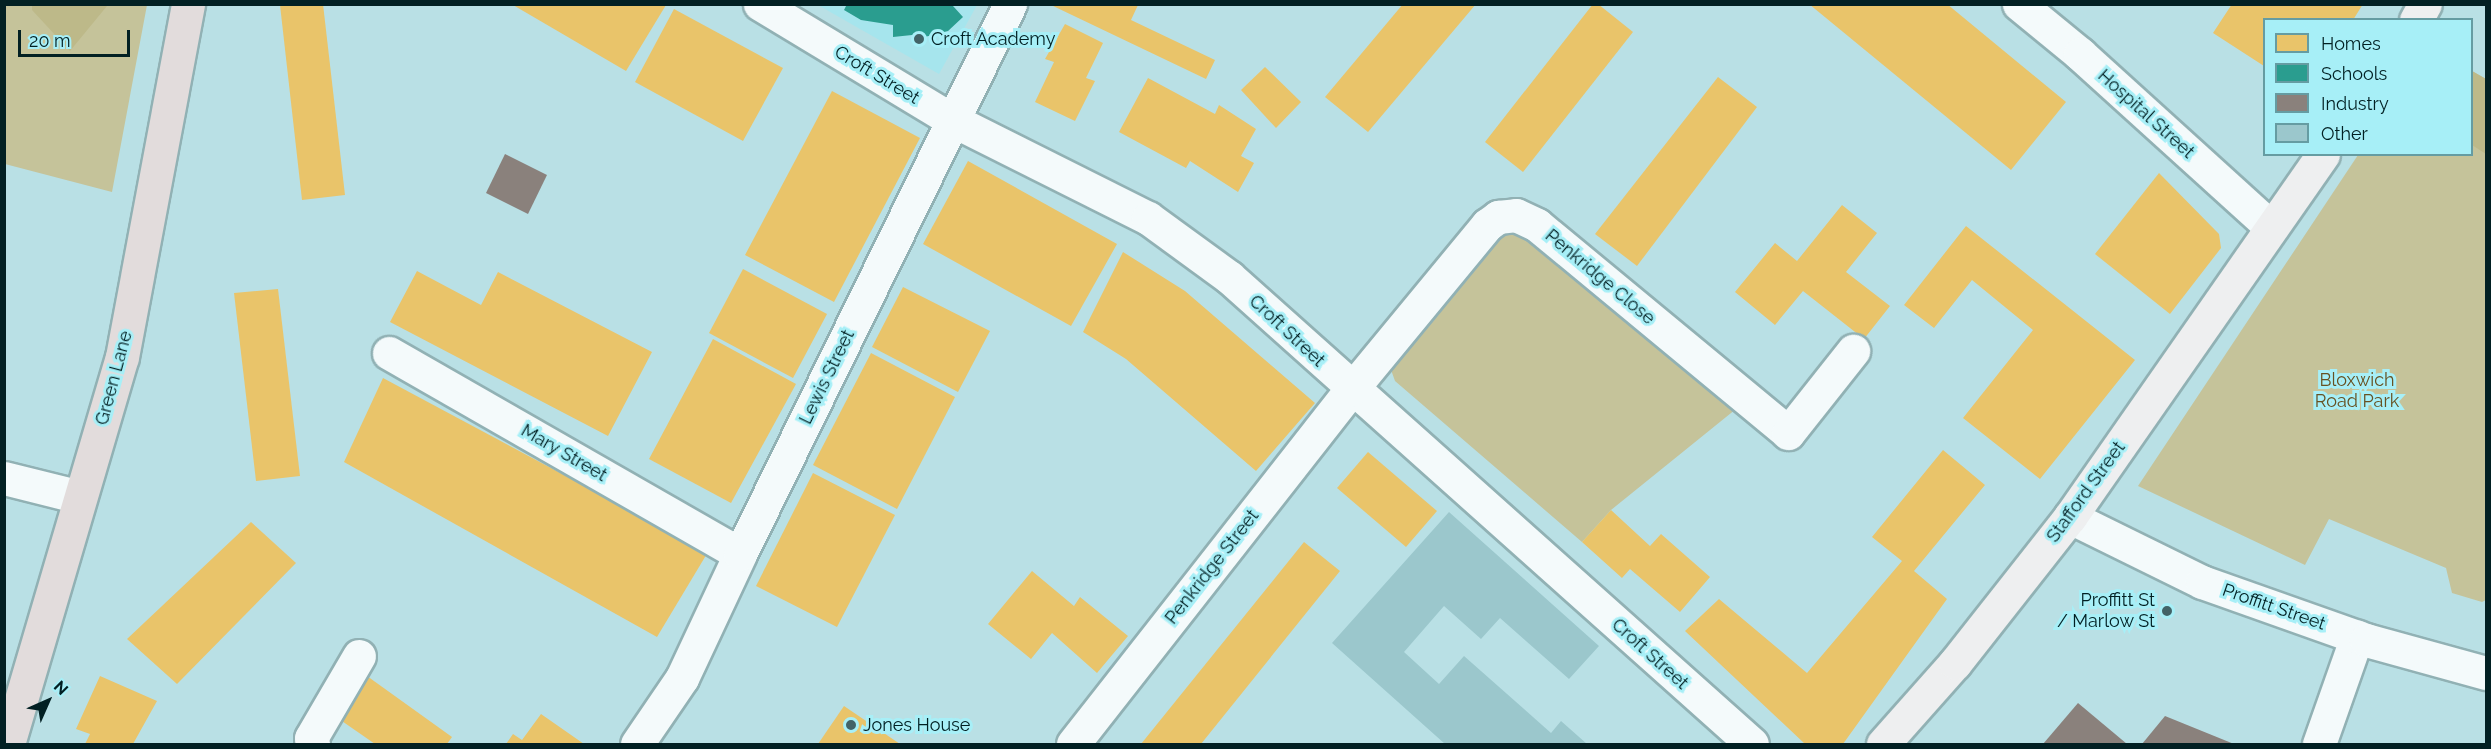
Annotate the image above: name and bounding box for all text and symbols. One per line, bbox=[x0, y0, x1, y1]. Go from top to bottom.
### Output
scale bar bbox=[21, 18, 134, 56]
legend bbox=[2263, 18, 2473, 156]
place label: Croft Academy bbox=[931, 28, 1056, 50]
text: 20 m bbox=[29, 30, 71, 51]
marker: Croft Academy bbox=[912, 32, 926, 46]
text: Homes bbox=[2321, 33, 2381, 54]
street label: Croft Street bbox=[831, 41, 923, 109]
text: Schools bbox=[2321, 63, 2387, 84]
street label: Hospital Street bbox=[2093, 65, 2199, 163]
text: Industry bbox=[2321, 93, 2389, 114]
text: Other bbox=[2321, 123, 2368, 144]
street label: Penkridge Close bbox=[1541, 225, 1659, 329]
street label: Croft Street bbox=[1245, 291, 1329, 371]
street label: Lewis Street bbox=[795, 326, 859, 428]
street label: Green Lane bbox=[91, 329, 137, 427]
park label: Bloxwich Road Park bbox=[2315, 370, 2399, 412]
street label: Mary Street bbox=[517, 420, 611, 486]
street label: Stafford Street bbox=[2042, 437, 2130, 547]
street label: Penkridge Street bbox=[1161, 505, 1263, 629]
street label: Proffitt Street bbox=[2220, 579, 2328, 635]
place label: Proffitt St / Marlow St bbox=[2056, 590, 2155, 632]
marker: Proffitt St / Marlow St bbox=[2160, 604, 2174, 618]
street label: Croft Street bbox=[1607, 614, 1693, 694]
north arrow bbox=[18, 671, 78, 731]
text: N bbox=[50, 677, 72, 699]
place label: Jones House bbox=[863, 714, 970, 736]
marker: Jones House bbox=[844, 718, 858, 732]

